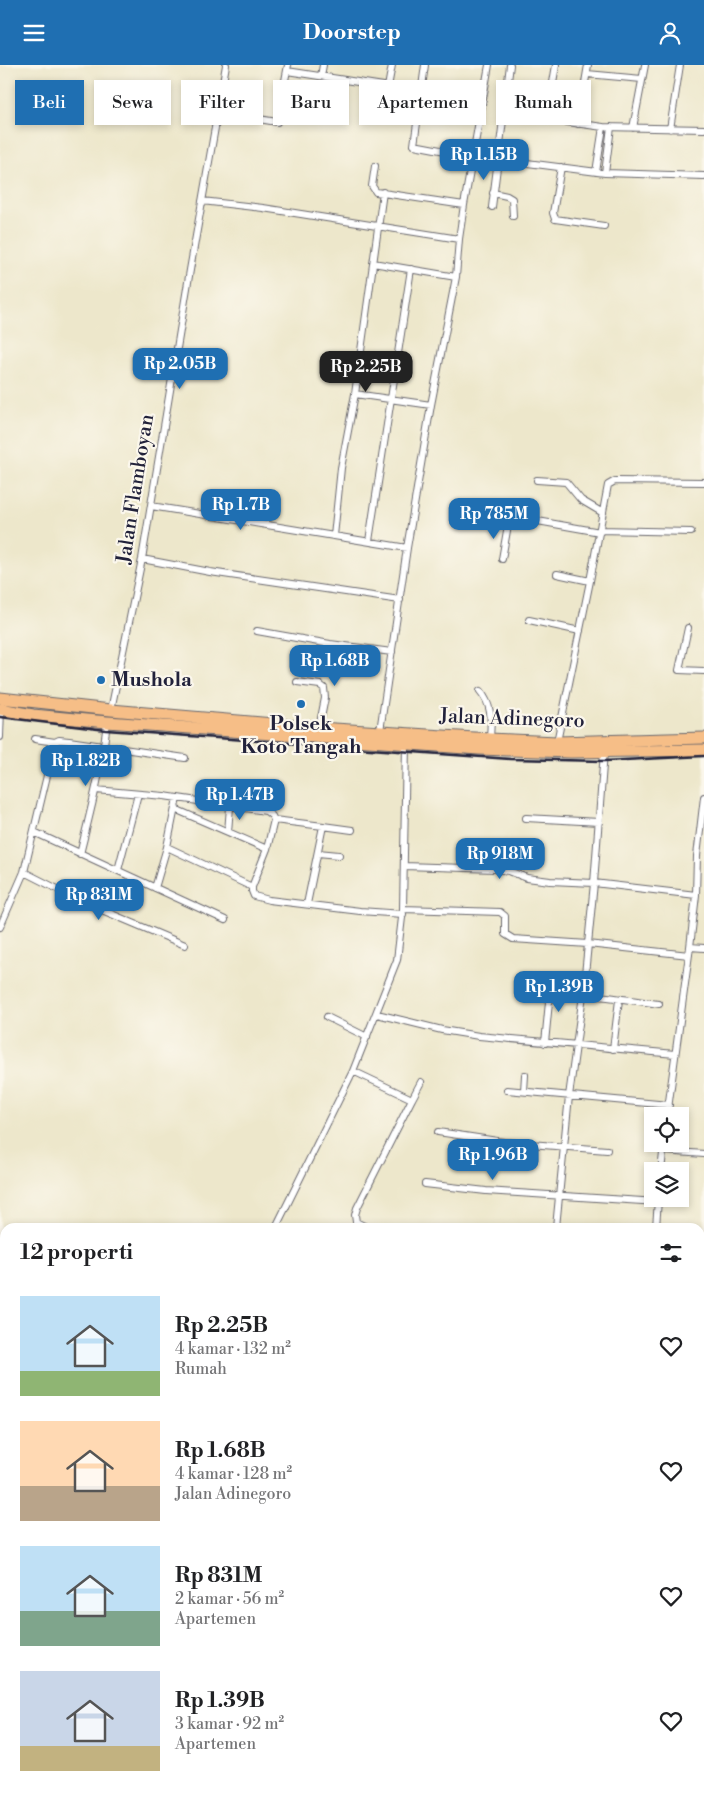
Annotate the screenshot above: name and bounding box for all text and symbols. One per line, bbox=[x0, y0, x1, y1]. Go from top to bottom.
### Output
icon: menu bbox=[20, 19, 48, 47]
text: Doorstep bbox=[303, 19, 401, 46]
icon: person bbox=[656, 19, 684, 47]
chip: Beli bbox=[15, 80, 84, 125]
chip: Sewa bbox=[94, 80, 171, 125]
chip: Filter bbox=[181, 80, 263, 125]
chip: Baru bbox=[273, 80, 349, 125]
chip: Apartemen bbox=[359, 80, 486, 125]
chip: Rumah bbox=[496, 80, 591, 125]
pin: Rp 1.15B bbox=[432, 139, 536, 181]
text: Rp 1.15B bbox=[451, 145, 517, 165]
pin: Rp 2.05B bbox=[128, 347, 232, 390]
pin: Rp 2.25B bbox=[314, 351, 418, 393]
text: Rp 2.05B bbox=[144, 354, 216, 374]
text: Rp 2.25B bbox=[331, 357, 401, 377]
street label: Jalan Flamboyan bbox=[112, 412, 160, 567]
pin: Rp 1.7B bbox=[195, 489, 287, 531]
text: Rp 1.7B bbox=[212, 495, 270, 515]
pin: Rp 785M bbox=[448, 497, 540, 540]
text: Rp 785M bbox=[460, 504, 528, 524]
pin: Rp 1.68B bbox=[283, 645, 387, 687]
text: Rp 1.68B bbox=[300, 651, 370, 671]
place label: Mushola bbox=[111, 668, 192, 693]
marker: Mushola bbox=[95, 674, 107, 686]
marker: Polsek Koto Tangah bbox=[295, 698, 307, 710]
street label: Jalan Adinegoro bbox=[438, 704, 585, 734]
place label: Polsek Koto Tangah bbox=[241, 712, 362, 760]
pin: Rp 1.82B bbox=[34, 745, 138, 787]
text: Rp 1.82B bbox=[52, 751, 120, 771]
pin: Rp 1.47B bbox=[188, 779, 292, 821]
text: Rp 1.47B bbox=[206, 785, 274, 805]
pin: Rp 918M bbox=[454, 837, 546, 880]
text: Rp 918M bbox=[467, 844, 533, 864]
pin: Rp 831M bbox=[53, 879, 145, 921]
text: Rp 831M bbox=[66, 885, 132, 905]
pin: Rp 1.39B bbox=[507, 971, 611, 1013]
text: Rp 1.39B bbox=[525, 977, 593, 997]
map controls bbox=[644, 1107, 689, 1207]
button: locate bbox=[644, 1107, 689, 1152]
pin: Rp 1.96B bbox=[441, 1139, 545, 1181]
text: Rp 1.96B bbox=[459, 1145, 527, 1165]
button: layers bbox=[644, 1162, 689, 1207]
icon: filters bbox=[657, 1239, 685, 1267]
text: 12 properti bbox=[20, 1240, 133, 1266]
text: Rp 2.25B bbox=[175, 1313, 268, 1339]
icon: home bbox=[60, 1316, 120, 1376]
icon: heart bbox=[657, 1332, 685, 1360]
text: 4 kamar · 132 m² bbox=[175, 1339, 291, 1359]
text: Rumah bbox=[175, 1359, 227, 1379]
text: Rp 1.68B bbox=[175, 1438, 266, 1464]
icon: home bbox=[60, 1441, 120, 1501]
icon: heart bbox=[657, 1457, 685, 1485]
text: 4 kamar · 128 m² bbox=[175, 1464, 292, 1484]
text: Jalan Adinegoro bbox=[175, 1484, 291, 1504]
text: Rp 831M bbox=[175, 1563, 262, 1589]
icon: home bbox=[60, 1566, 120, 1626]
icon: heart bbox=[657, 1582, 685, 1610]
text: 2 kamar · 56 m² bbox=[175, 1589, 284, 1609]
text: Apartemen bbox=[175, 1609, 256, 1629]
text: Rp 1.39B bbox=[175, 1688, 265, 1714]
icon: home bbox=[60, 1691, 120, 1751]
icon: heart bbox=[657, 1707, 685, 1735]
text: 3 kamar · 92 m² bbox=[175, 1714, 284, 1734]
text: Apartemen bbox=[175, 1734, 256, 1754]

